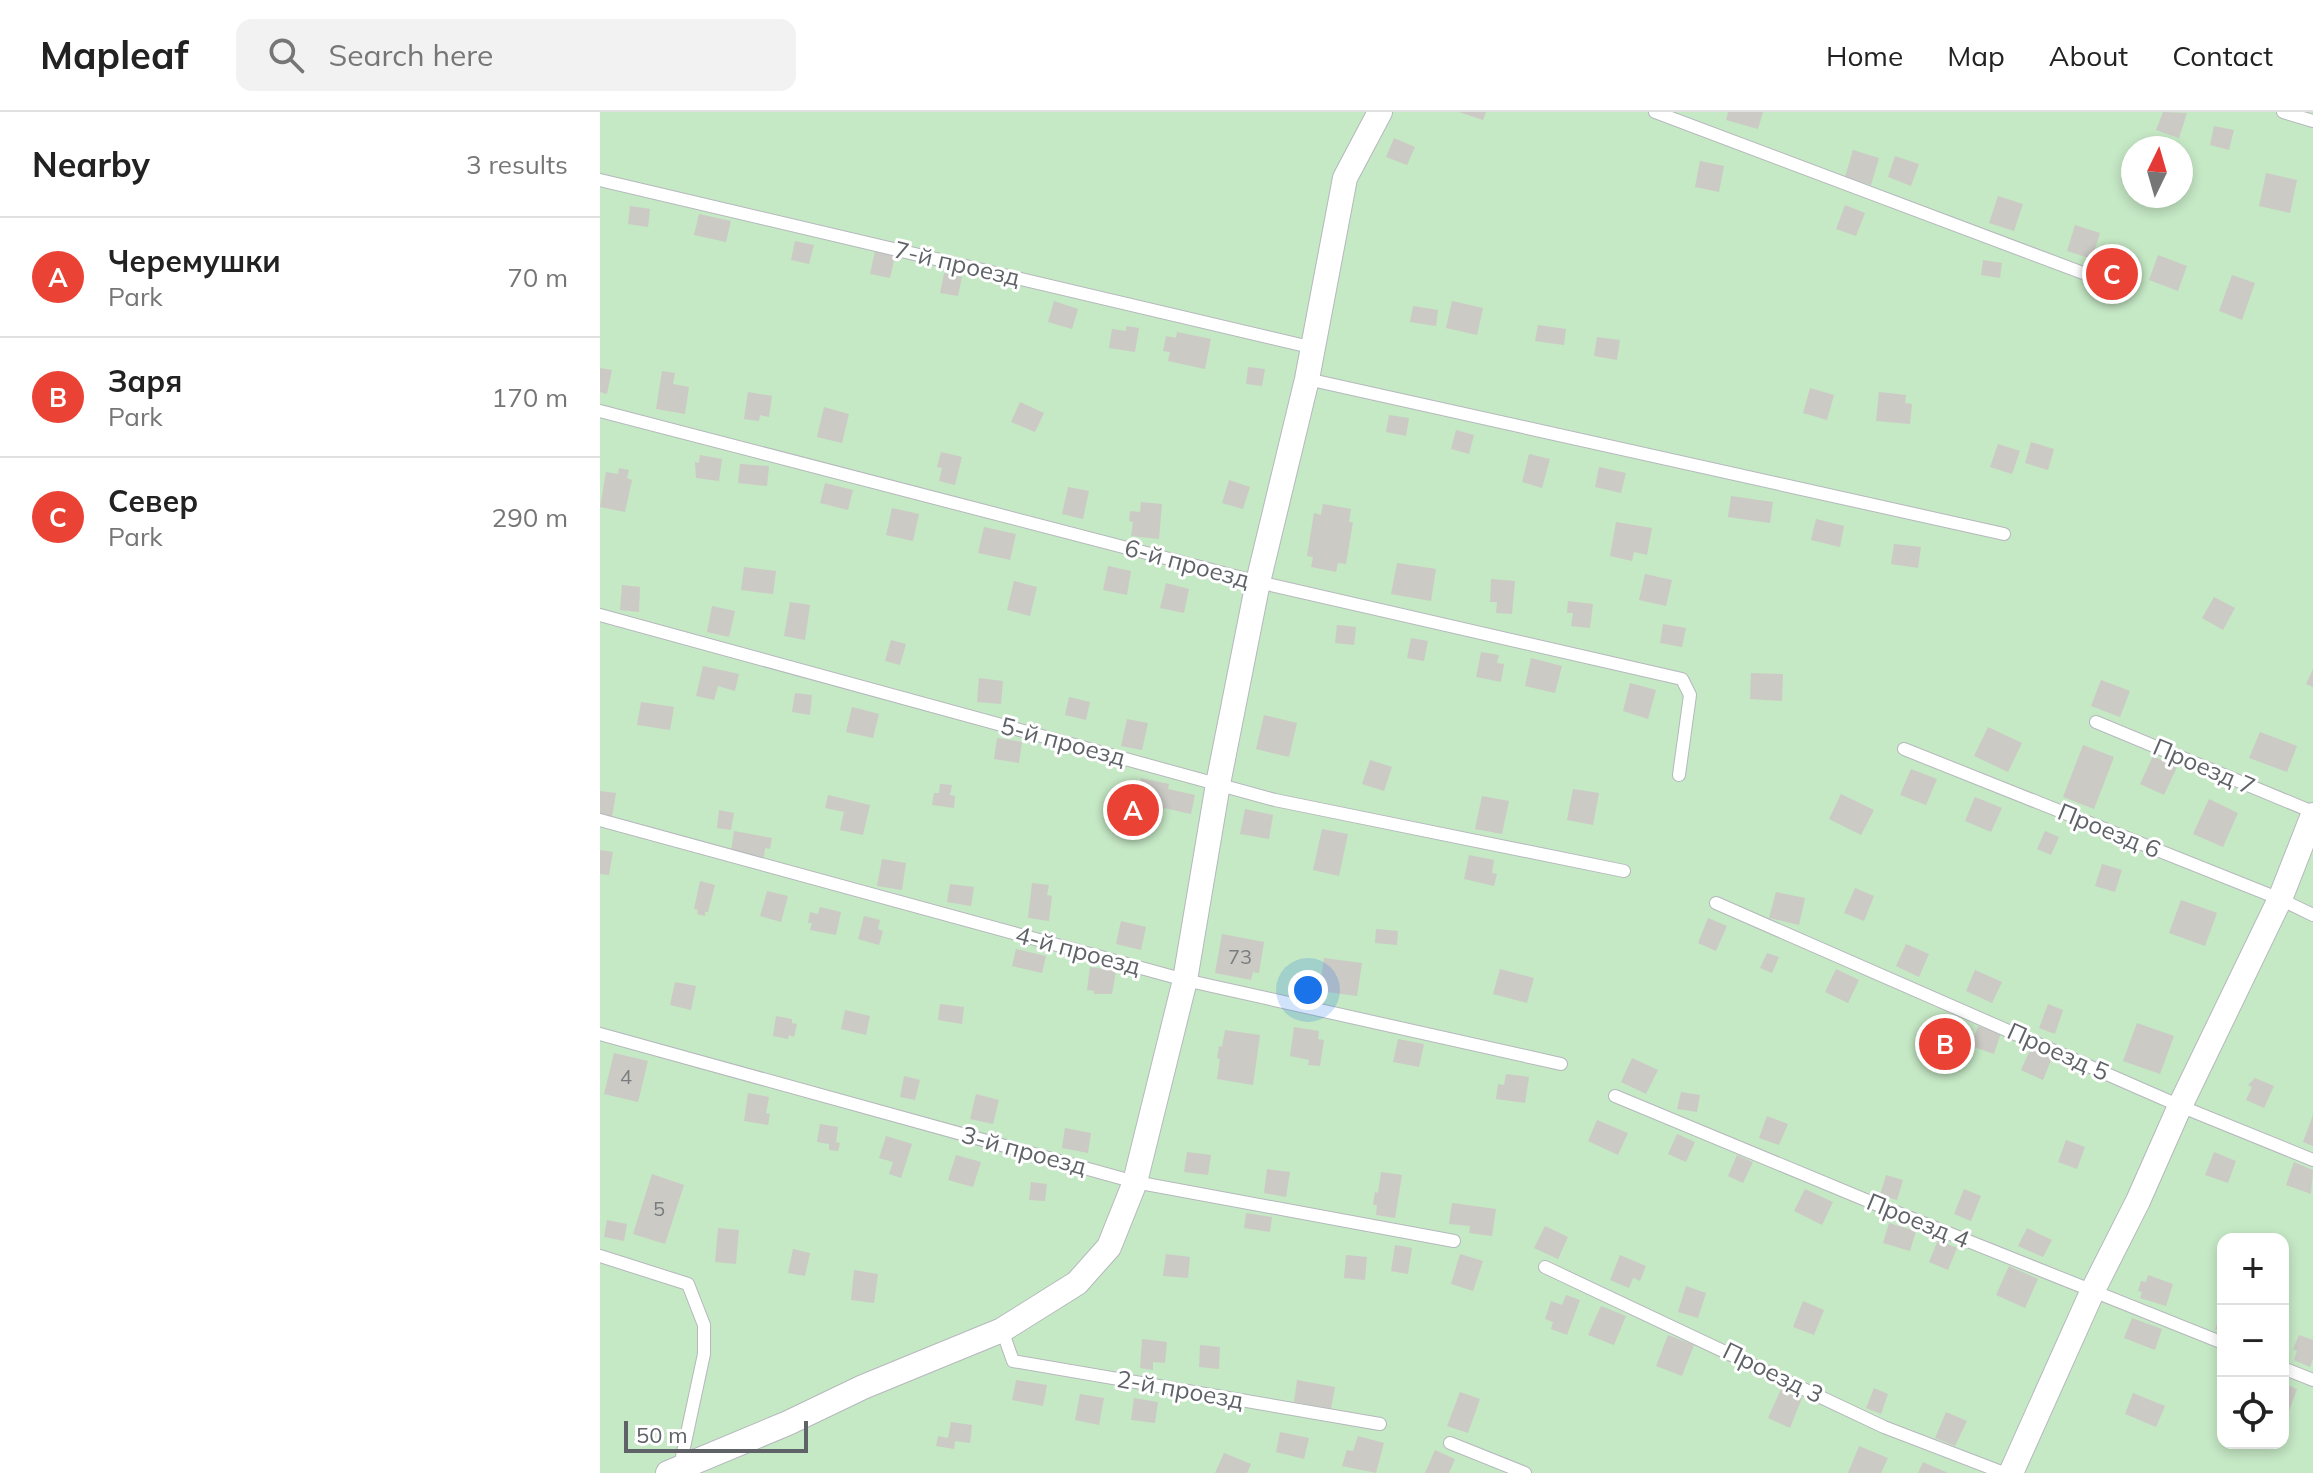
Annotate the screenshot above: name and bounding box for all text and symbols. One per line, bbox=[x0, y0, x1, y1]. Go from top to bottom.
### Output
search box bbox=[236, 19, 796, 91]
text: Mapleaf bbox=[40, 31, 188, 79]
icon: search bbox=[264, 33, 308, 77]
text: Search here bbox=[328, 36, 493, 74]
text: Home bbox=[1826, 38, 1903, 73]
text: Map bbox=[1947, 38, 2005, 73]
text: About bbox=[2049, 38, 2128, 73]
text: Contact bbox=[2172, 38, 2273, 73]
north arrow bbox=[2121, 136, 2193, 208]
text: Nearby bbox=[32, 143, 150, 186]
text: 3 results bbox=[466, 148, 568, 181]
street label: 7-й проезд bbox=[891, 234, 1023, 292]
text: Черемушки bbox=[108, 242, 281, 280]
pin: C bbox=[2086, 244, 2138, 304]
text: A bbox=[48, 261, 68, 294]
text: 70 m bbox=[507, 261, 568, 294]
text: Park bbox=[108, 280, 163, 313]
text: Заря bbox=[108, 362, 182, 400]
text: B bbox=[49, 381, 67, 414]
text: 170 m bbox=[492, 381, 568, 414]
text: Park bbox=[108, 400, 163, 433]
text: Север bbox=[108, 482, 198, 520]
text: C bbox=[49, 501, 67, 534]
text: 290 m bbox=[492, 501, 568, 534]
text: Park bbox=[108, 520, 163, 553]
street label: 6-й проезд bbox=[1121, 532, 1253, 594]
street label: 5-й проезд bbox=[997, 710, 1129, 772]
street label: Проезд 7 bbox=[2149, 731, 2260, 801]
pin: A bbox=[1107, 780, 1159, 840]
street label: Проезд 6 bbox=[2054, 796, 2165, 864]
street label: 4-й проезд bbox=[1012, 919, 1144, 981]
house number: 73 bbox=[1228, 944, 1252, 969]
your location bbox=[1288, 970, 1328, 1010]
pin: B bbox=[1919, 1014, 1971, 1074]
street label: Проезд 5 bbox=[2003, 1015, 2114, 1087]
house number: 4 bbox=[620, 1064, 632, 1089]
street label: 3-й проезд bbox=[958, 1119, 1090, 1181]
street label: Проезд 4 bbox=[1863, 1186, 1974, 1254]
house number: 5 bbox=[653, 1196, 665, 1221]
map controls bbox=[2217, 1233, 2289, 1449]
button: + bbox=[2217, 1233, 2289, 1305]
button: − bbox=[2217, 1305, 2289, 1377]
street label: Проезд 3 bbox=[1718, 1335, 1829, 1409]
street label: 2-й проезд bbox=[1114, 1363, 1246, 1415]
button: locate bbox=[2217, 1377, 2289, 1449]
scale bar bbox=[624, 1417, 808, 1453]
text: 50 m bbox=[636, 1421, 687, 1449]

